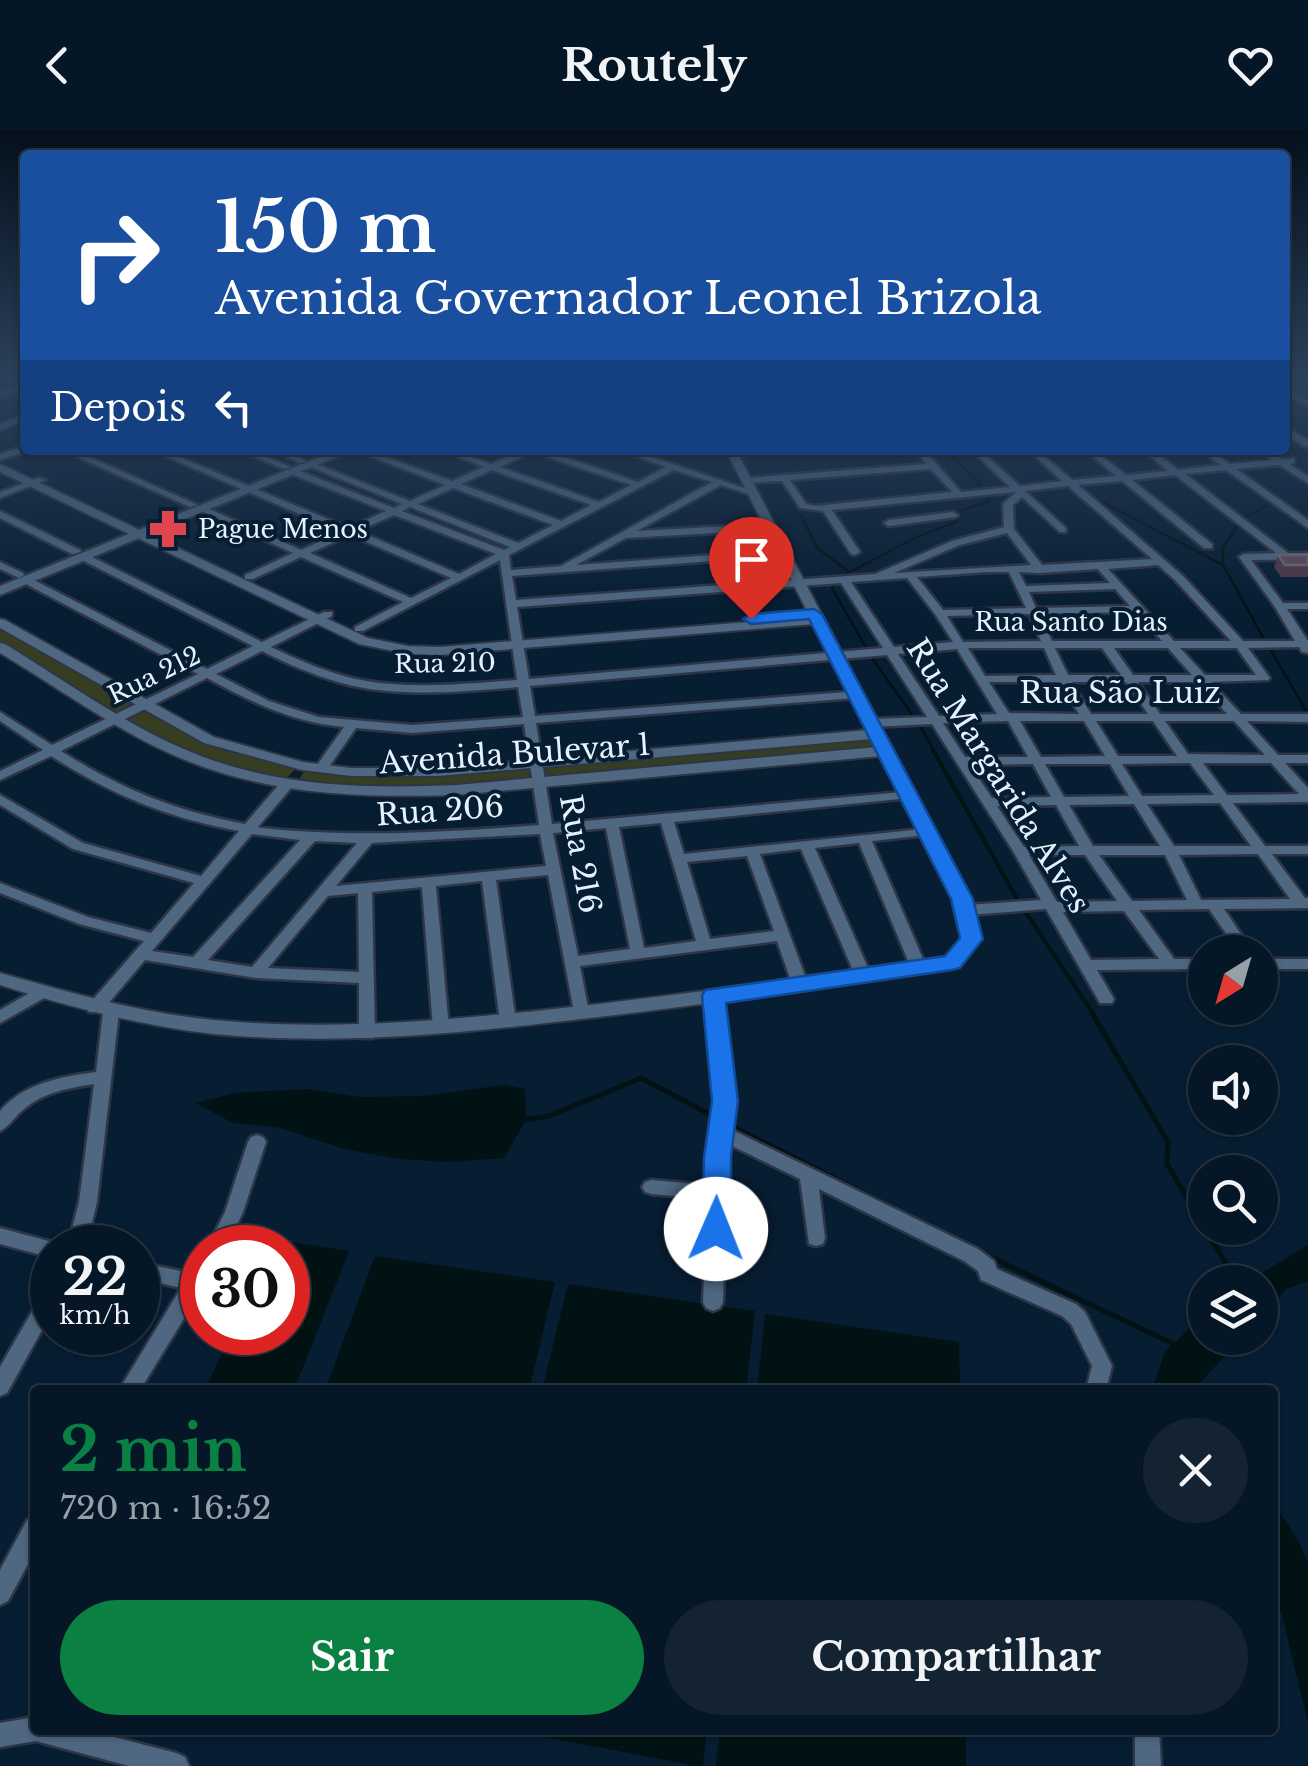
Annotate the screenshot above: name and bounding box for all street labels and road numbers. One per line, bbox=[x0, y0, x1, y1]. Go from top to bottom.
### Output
street label: Rua Santo Dias bbox=[974, 607, 1168, 638]
street label: Rua Margarida Alves bbox=[899, 632, 1098, 920]
street label: Rua 212 bbox=[103, 640, 206, 711]
street label: Rua 210 bbox=[394, 647, 496, 680]
street label: Rua São Luiz bbox=[1019, 674, 1221, 711]
street label: Avenida Bulevar 1 bbox=[377, 726, 652, 782]
street label: Rua 206 bbox=[375, 788, 505, 833]
street label: Rua 216 bbox=[552, 792, 609, 916]

